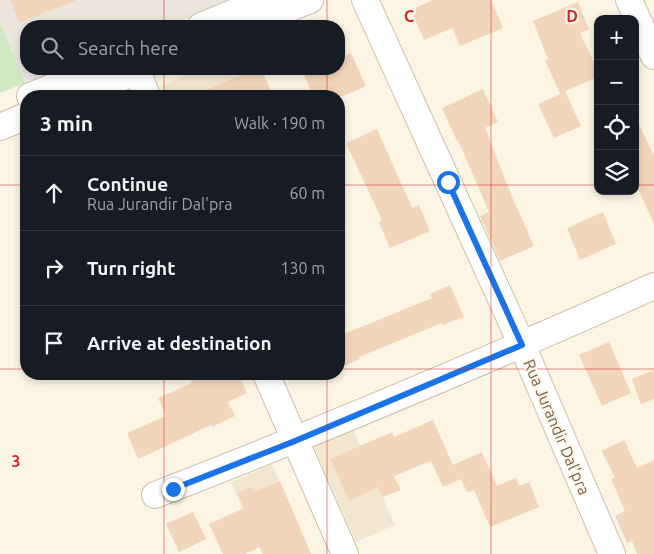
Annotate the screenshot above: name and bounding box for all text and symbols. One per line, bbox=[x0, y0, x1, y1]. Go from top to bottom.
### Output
text: C bbox=[404, 7, 414, 25]
text: D bbox=[566, 7, 578, 25]
map controls bbox=[594, 15, 639, 195]
button: + bbox=[594, 15, 639, 60]
search box bbox=[20, 20, 345, 75]
icon: search bbox=[38, 34, 66, 62]
text: Search here bbox=[78, 37, 178, 59]
button: − bbox=[594, 60, 639, 105]
button: locate bbox=[594, 105, 639, 150]
text: 3 min bbox=[40, 111, 93, 135]
text: Walk · 190 m bbox=[234, 114, 325, 132]
button: layers bbox=[594, 150, 639, 195]
route start bbox=[437, 171, 460, 194]
text: Continue bbox=[87, 173, 168, 195]
icon: ahead bbox=[40, 179, 68, 207]
text: 60 m bbox=[289, 184, 325, 202]
text: Rua Jurandir Dal'pra bbox=[87, 195, 233, 213]
icon: right bbox=[40, 254, 68, 282]
text: Turn right bbox=[87, 257, 175, 279]
text: 130 m bbox=[280, 259, 325, 277]
icon: arrive bbox=[40, 329, 68, 357]
text: Arrive at destination bbox=[87, 332, 272, 354]
street label: Rua Jurandir Dal'pra bbox=[520, 356, 594, 498]
text: 3 bbox=[11, 452, 21, 470]
route end bbox=[162, 478, 185, 501]

